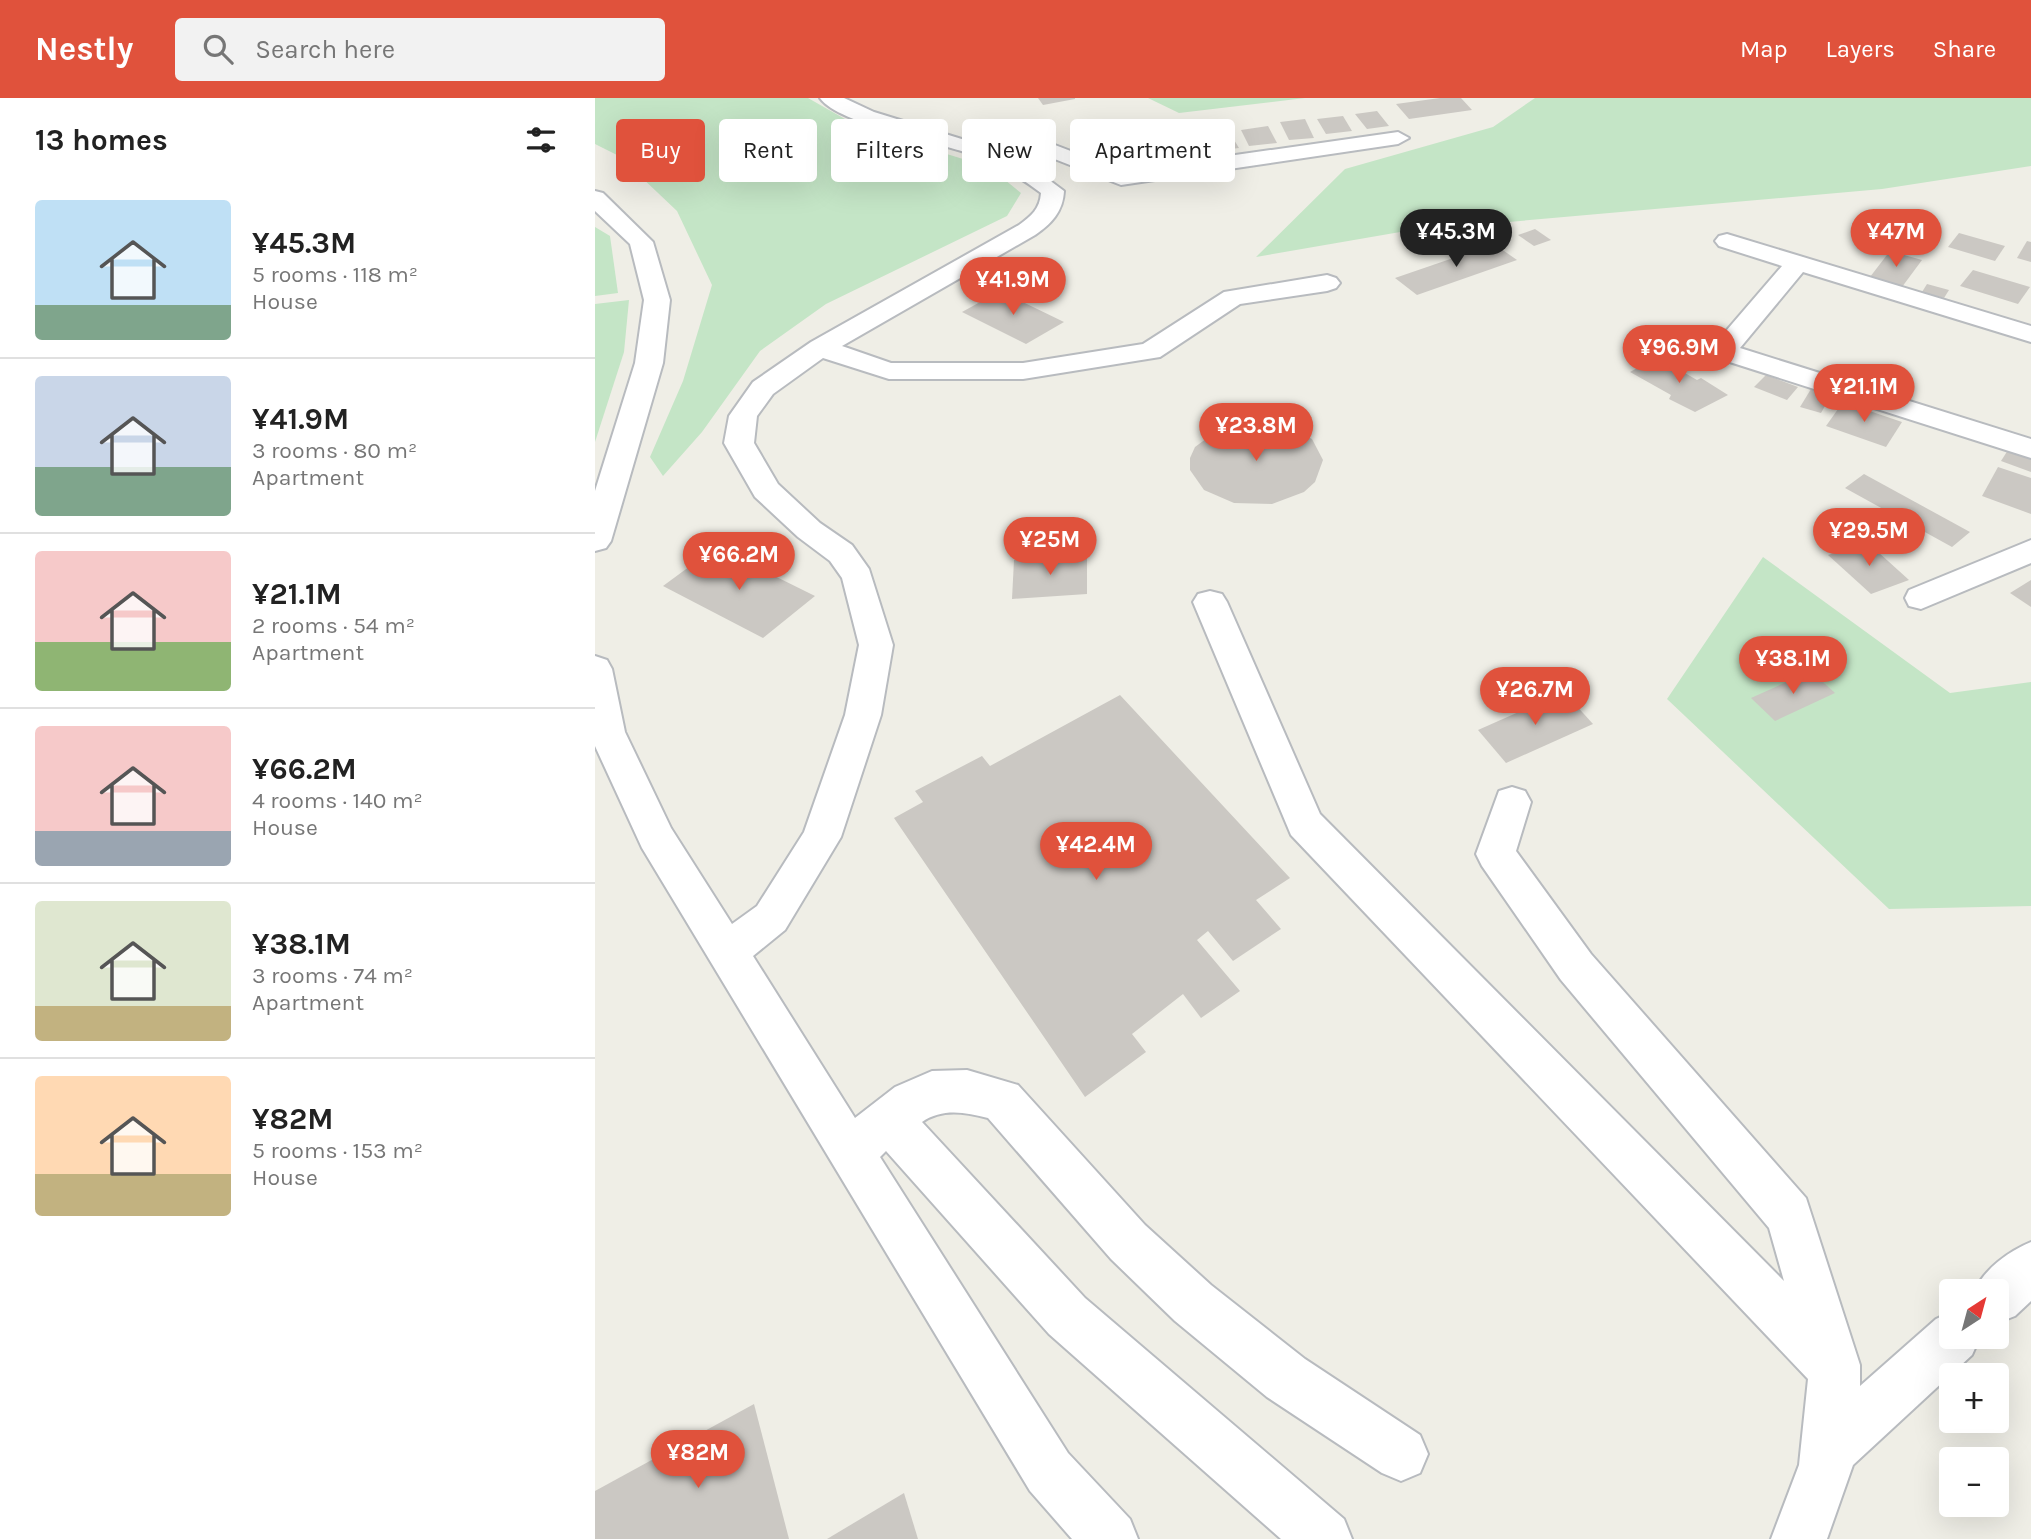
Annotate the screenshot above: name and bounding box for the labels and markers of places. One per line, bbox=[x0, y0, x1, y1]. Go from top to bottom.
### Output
pin: ¥45.3M bbox=[1399, 209, 1513, 269]
pin: ¥47M bbox=[1855, 209, 1937, 269]
pin: ¥41.9M bbox=[956, 258, 1070, 317]
pin: ¥96.9M bbox=[1622, 326, 1736, 385]
pin: ¥21.1M bbox=[1807, 364, 1921, 424]
pin: ¥23.8M bbox=[1199, 404, 1313, 463]
pin: ¥29.5M bbox=[1812, 508, 1926, 568]
pin: ¥25M bbox=[1009, 518, 1091, 577]
pin: ¥66.2M bbox=[682, 532, 796, 592]
pin: ¥38.1M bbox=[1736, 636, 1850, 696]
pin: ¥26.7M bbox=[1478, 668, 1592, 727]
pin: ¥42.4M bbox=[1039, 822, 1153, 882]
pin: ¥82M bbox=[657, 1430, 739, 1490]

